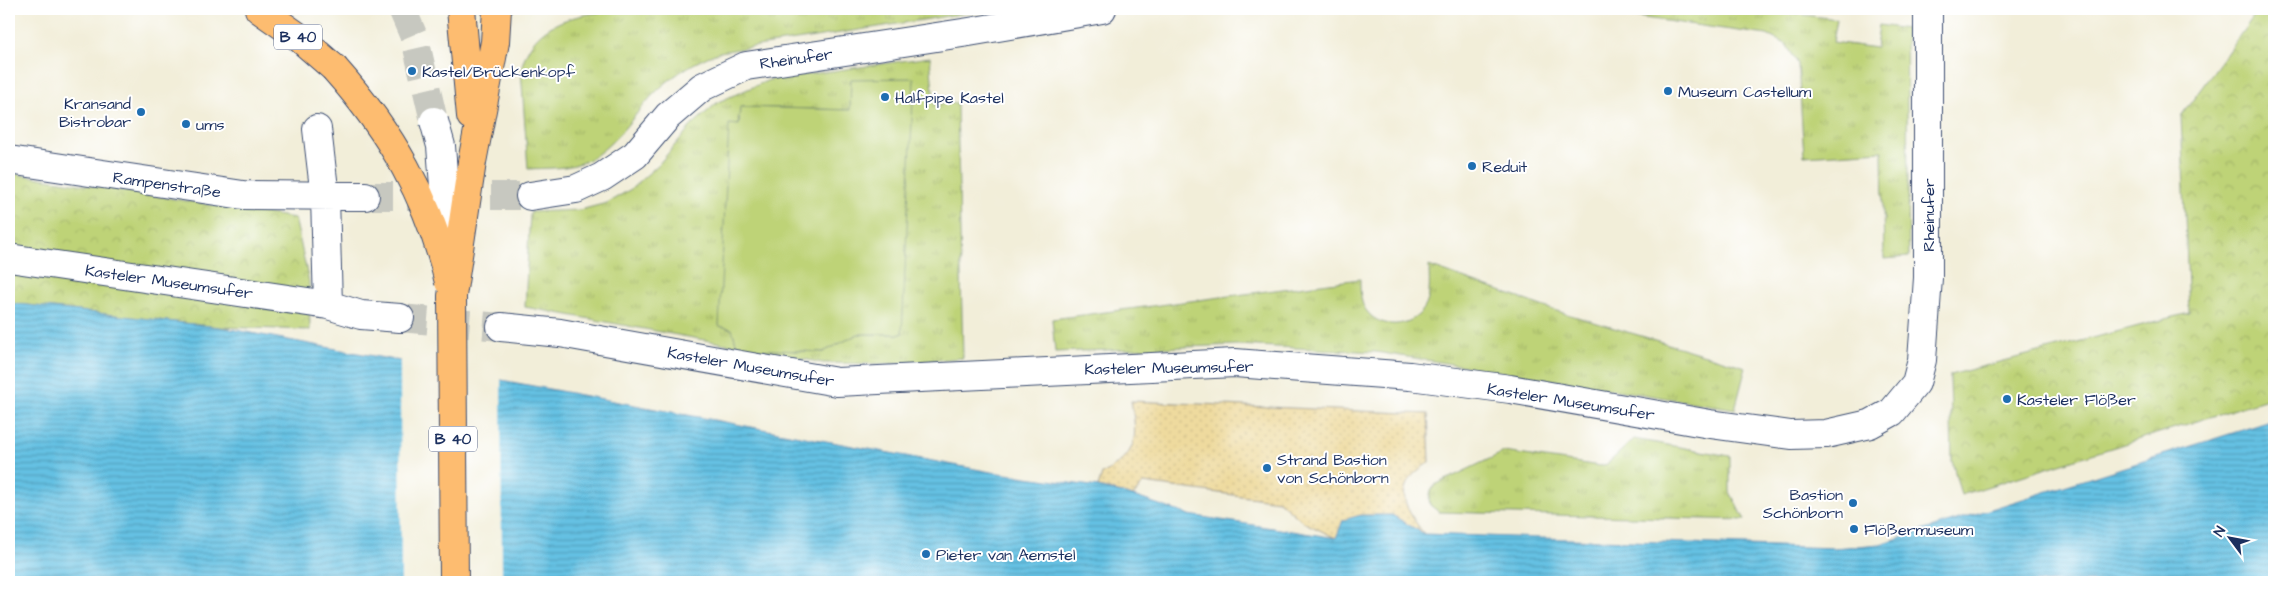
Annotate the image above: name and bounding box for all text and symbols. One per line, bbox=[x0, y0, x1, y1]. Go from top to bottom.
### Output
road number: B 40 bbox=[274, 24, 322, 50]
street label: Rheinufer bbox=[758, 43, 834, 75]
place label: Kastel/Brückenkopf bbox=[422, 61, 575, 83]
marker: Kastel/Brückenkopf bbox=[406, 65, 418, 77]
place label: Museum Castellum bbox=[1678, 81, 1812, 103]
marker: Museum Castellum bbox=[1662, 85, 1674, 97]
place label: Halfpipe Kastel bbox=[895, 87, 1004, 109]
marker: Halfpipe Kastel bbox=[879, 91, 891, 103]
place label: Kransand Bistrobar bbox=[59, 93, 131, 133]
marker: Kransand Bistrobar bbox=[135, 106, 147, 118]
place label: ums bbox=[196, 114, 225, 136]
marker: ums bbox=[180, 118, 192, 130]
place label: Reduit bbox=[1482, 156, 1528, 178]
marker: Reduit bbox=[1466, 160, 1478, 172]
street label: Rampenstraße bbox=[111, 167, 223, 204]
street label: Rheinufer bbox=[1918, 178, 1940, 252]
street label: Kasteler Museumsufer bbox=[84, 259, 254, 305]
street label: Kasteler Museumsufer bbox=[666, 341, 836, 393]
street label: Kasteler Museumsufer bbox=[1084, 356, 1254, 380]
street label: Kasteler Museumsufer bbox=[1486, 378, 1656, 426]
place label: Kasteler Flößer bbox=[2017, 389, 2136, 411]
marker: Kasteler Flößer bbox=[2001, 393, 2013, 405]
road number: B 40 bbox=[429, 426, 477, 452]
place label: Strand Bastion von Schönborn bbox=[1277, 449, 1389, 489]
marker: Strand Bastion von Schönborn bbox=[1261, 462, 1273, 474]
place label: Bastion Schönborn bbox=[1763, 484, 1843, 524]
marker: Bastion Schönborn bbox=[1847, 497, 1859, 509]
north arrow bbox=[2206, 514, 2256, 564]
place label: Flößermuseum bbox=[1864, 519, 1974, 541]
text: N bbox=[2209, 522, 2231, 541]
marker: Flößermuseum bbox=[1848, 523, 1860, 535]
place label: Pieter van Aemstel bbox=[936, 544, 1076, 566]
marker: Pieter van Aemstel bbox=[920, 548, 932, 560]

